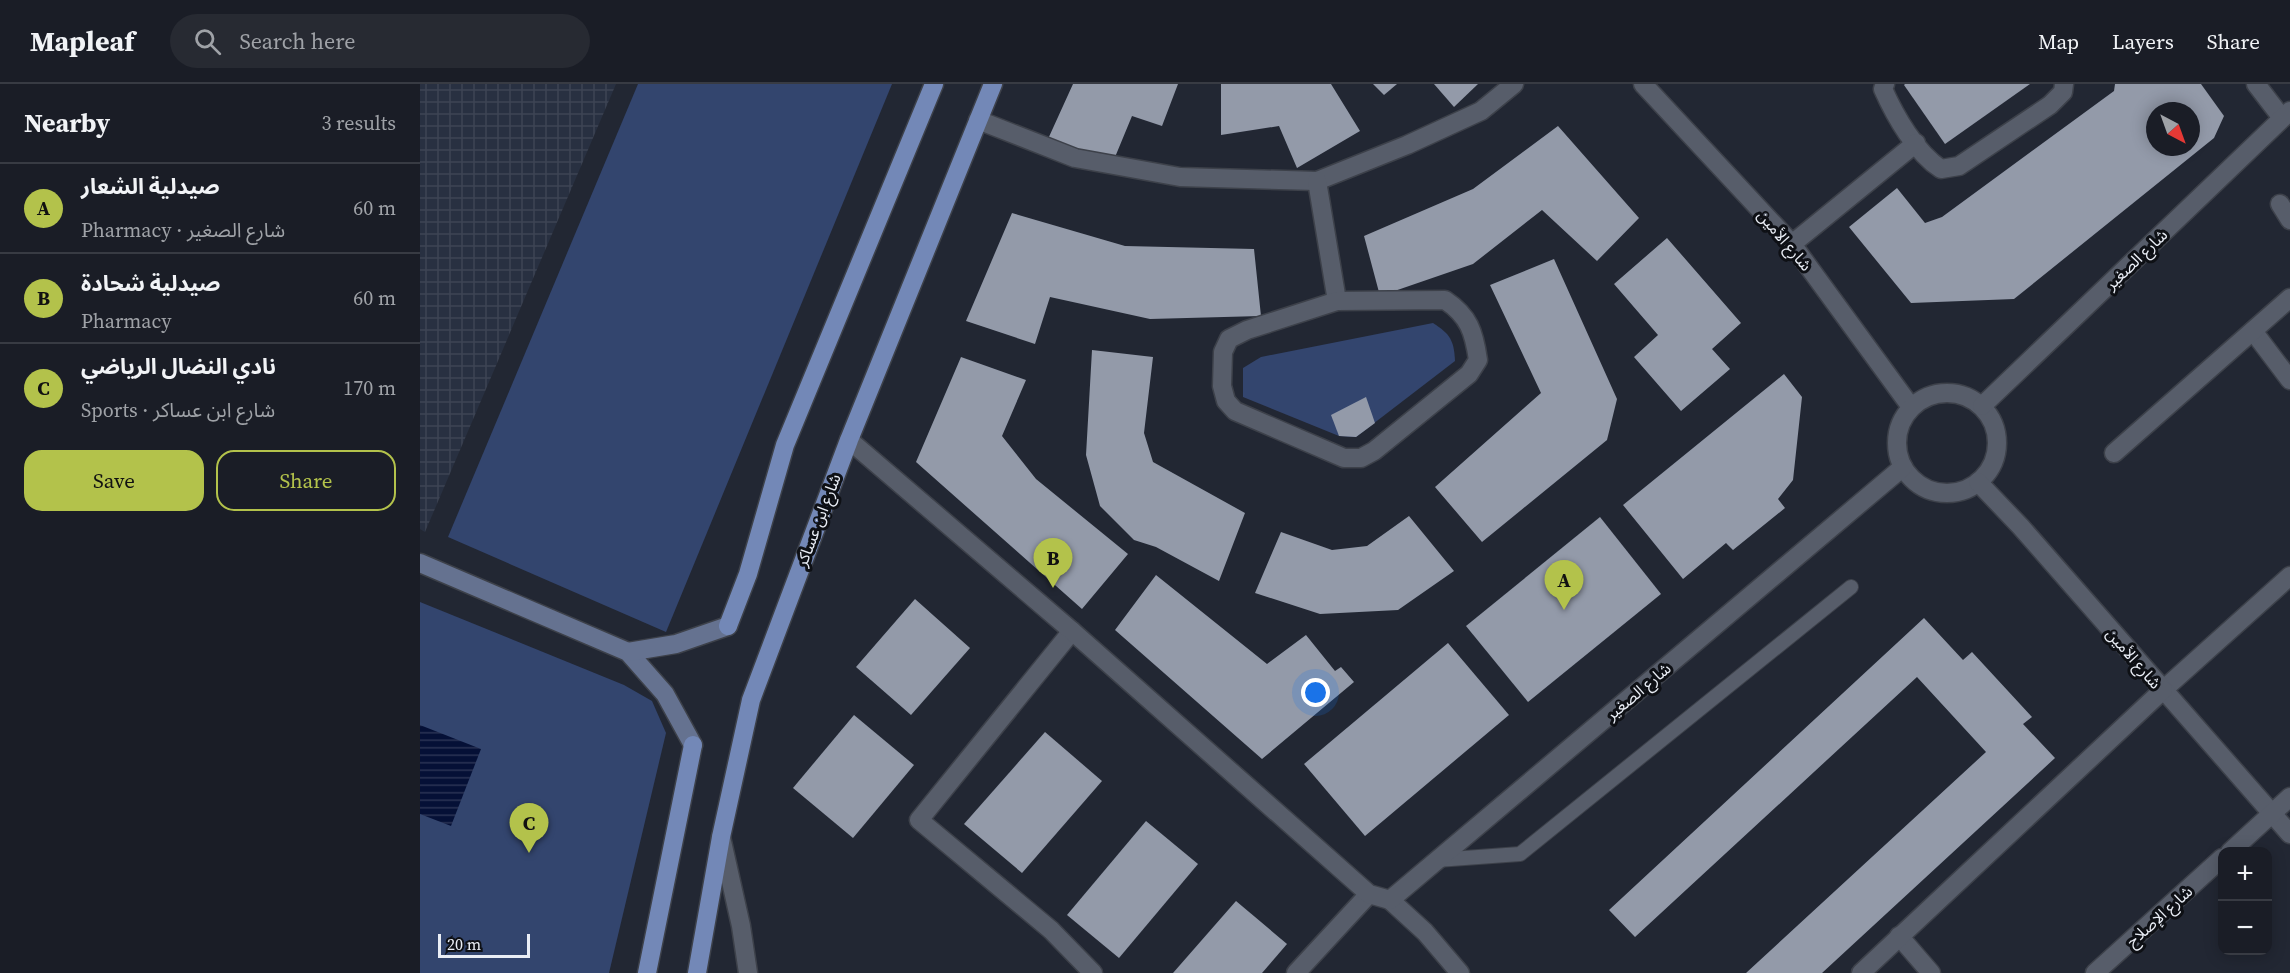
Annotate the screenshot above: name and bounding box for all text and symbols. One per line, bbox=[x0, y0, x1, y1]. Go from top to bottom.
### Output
search box bbox=[170, 14, 590, 68]
text: Mapleaf bbox=[30, 22, 134, 60]
icon: search bbox=[191, 25, 224, 58]
text: Search here bbox=[239, 26, 355, 56]
text: Map bbox=[2038, 27, 2079, 56]
text: Layers bbox=[2112, 27, 2174, 56]
text: Share bbox=[2207, 27, 2260, 56]
north arrow bbox=[2146, 102, 2200, 156]
text: Nearby bbox=[24, 105, 110, 141]
text: 3 results bbox=[321, 109, 396, 137]
text: صيدلية الشعار bbox=[81, 171, 220, 201]
text: A bbox=[37, 194, 50, 222]
text: 60 m bbox=[353, 194, 396, 222]
street label: شارع الأمين bbox=[1751, 205, 1817, 277]
text: Pharmacy · شارع الصغير bbox=[81, 216, 285, 244]
street label: شارع الصغير bbox=[2099, 224, 2173, 296]
text: صيدلية شحادة bbox=[81, 268, 220, 298]
text: B bbox=[37, 284, 50, 312]
text: 60 m bbox=[353, 284, 396, 312]
text: Pharmacy bbox=[81, 307, 172, 335]
text: نادي النضال الرياضي bbox=[81, 351, 276, 381]
text: C bbox=[37, 374, 50, 402]
text: 170 m bbox=[343, 374, 396, 402]
text: Sports · شارع ابن عساكر bbox=[81, 396, 275, 424]
button: Save bbox=[24, 450, 204, 511]
button: Share bbox=[216, 450, 396, 511]
street label: شارع ابن عساكر bbox=[790, 470, 848, 571]
pin: B bbox=[1034, 538, 1072, 588]
pin: A bbox=[1544, 560, 1584, 610]
street label: شارع الأمين bbox=[2100, 623, 2167, 694]
street label: شارع الصغير bbox=[1600, 657, 1677, 727]
your location bbox=[1301, 678, 1330, 707]
pin: C bbox=[510, 804, 548, 853]
map controls bbox=[2218, 847, 2272, 955]
button: + bbox=[2218, 847, 2272, 901]
street label: شارع الإصلاح bbox=[2121, 880, 2198, 953]
button: − bbox=[2218, 901, 2272, 955]
scale bar bbox=[438, 931, 530, 958]
text: 20 m bbox=[447, 933, 481, 955]

